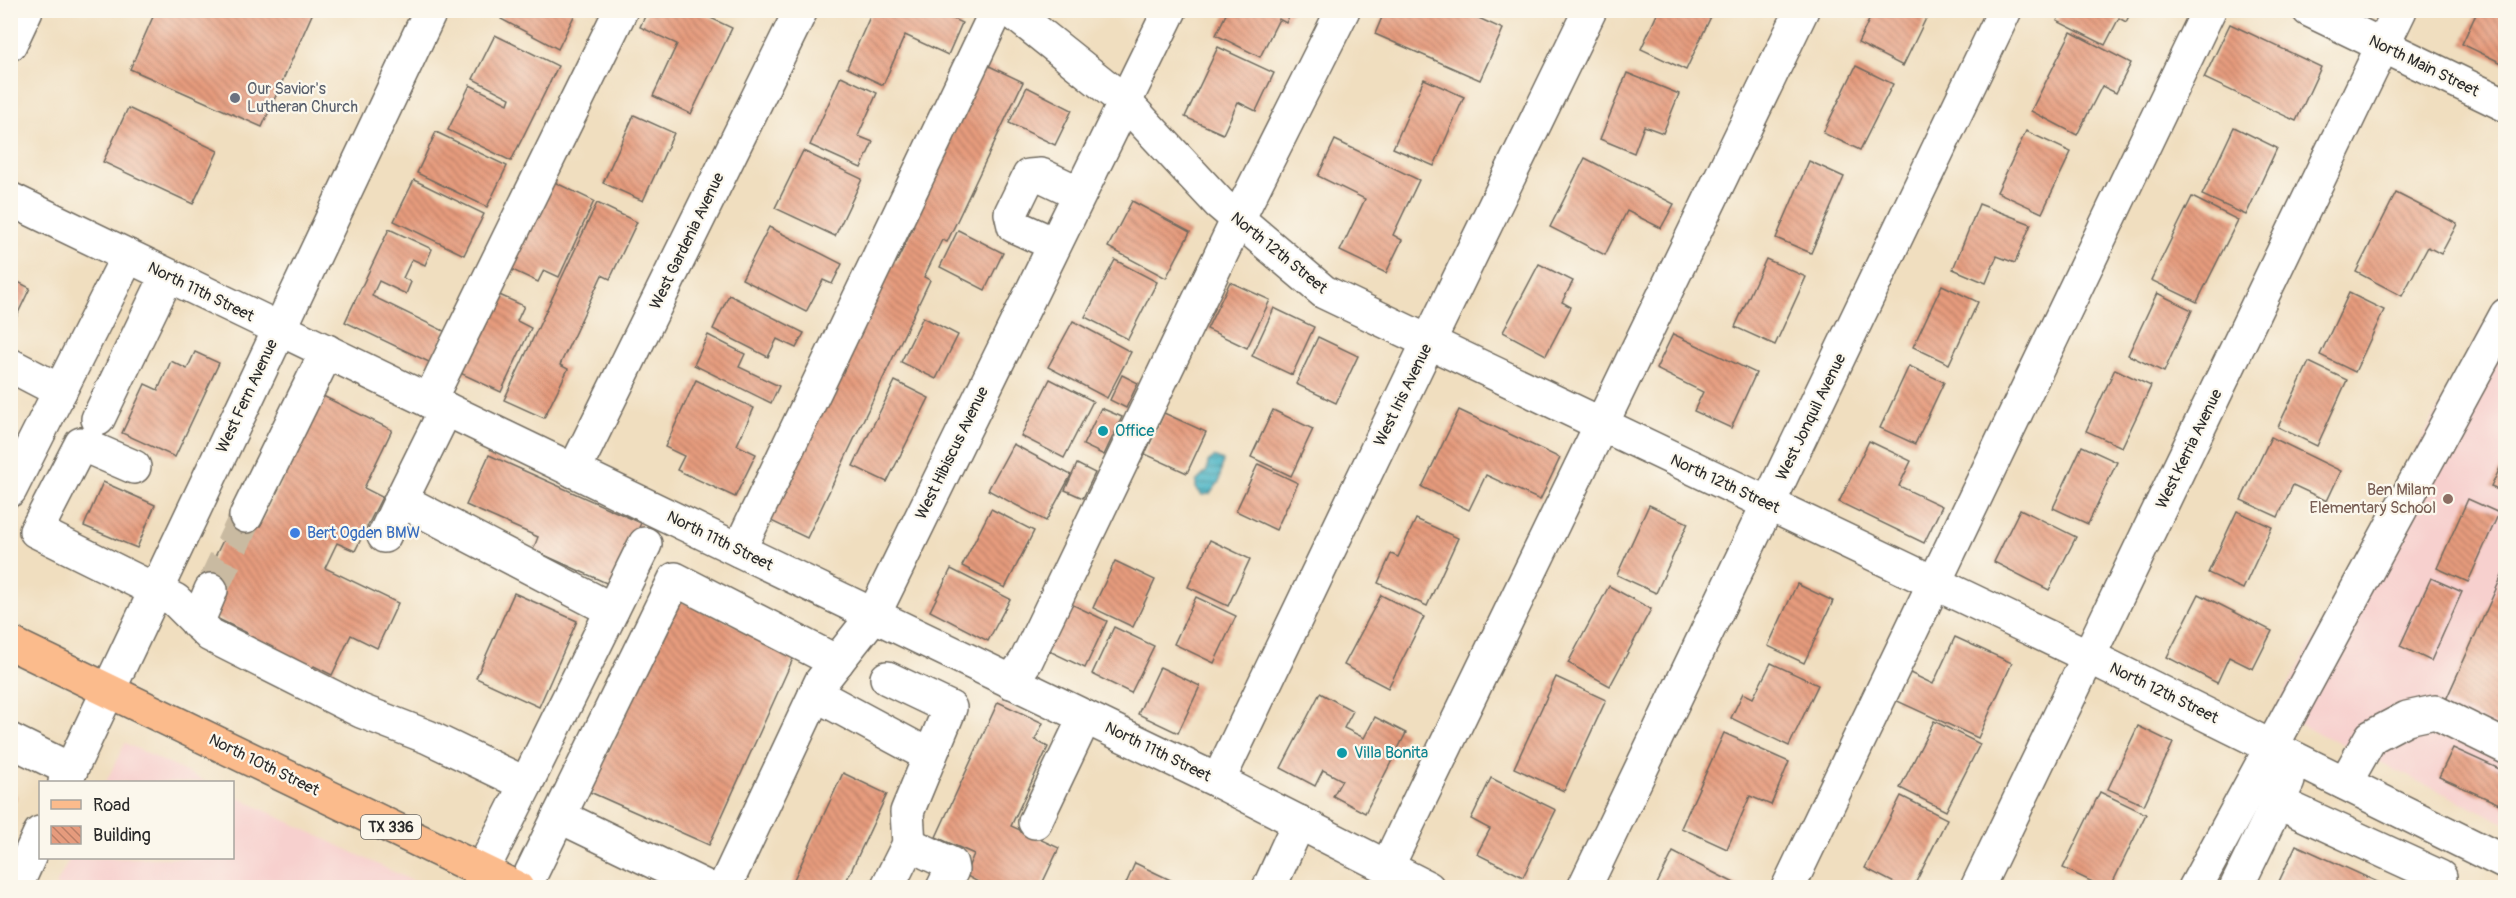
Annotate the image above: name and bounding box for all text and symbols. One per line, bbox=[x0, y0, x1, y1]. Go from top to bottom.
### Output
street label: North Main Street bbox=[2366, 31, 2483, 102]
place label: Our Savior's Lutheran Church bbox=[247, 79, 358, 117]
marker: Our Savior's Lutheran Church bbox=[228, 91, 242, 105]
street label: West Gardenia Avenue bbox=[645, 169, 729, 313]
street label: North 12th Street bbox=[1227, 208, 1332, 298]
street label: North 11th Street bbox=[145, 258, 258, 327]
street label: West Fern Avenue bbox=[212, 336, 282, 456]
street label: West Iris Avenue bbox=[1370, 340, 1436, 449]
street label: West Jonquil Avenue bbox=[1772, 350, 1850, 484]
street label: West Hibiscus Avenue bbox=[911, 383, 993, 523]
street label: West Kerria Avenue bbox=[2151, 386, 2227, 512]
place label: Office bbox=[1115, 421, 1155, 441]
marker: Office bbox=[1096, 424, 1110, 438]
street label: North 12th Street bbox=[1667, 450, 1783, 518]
place label: Ben Milam Elementary School bbox=[2310, 480, 2436, 518]
marker: Ben Milam Elementary School bbox=[2441, 492, 2455, 506]
street label: North 11th Street bbox=[664, 507, 777, 576]
place label: Bert Ogden BMW bbox=[307, 523, 420, 543]
marker: Bert Ogden BMW bbox=[288, 526, 302, 540]
street label: North 12th Street bbox=[2106, 658, 2222, 728]
street label: North 11th Street bbox=[1102, 718, 1215, 787]
street label: North 10th Street bbox=[205, 730, 323, 801]
place label: Villa Bonita bbox=[1354, 743, 1428, 763]
marker: Villa Bonita bbox=[1335, 746, 1349, 760]
legend bbox=[39, 781, 234, 859]
text: Road bbox=[93, 794, 130, 817]
road number: TX 336 bbox=[361, 815, 421, 839]
text: Building bbox=[93, 824, 151, 847]

